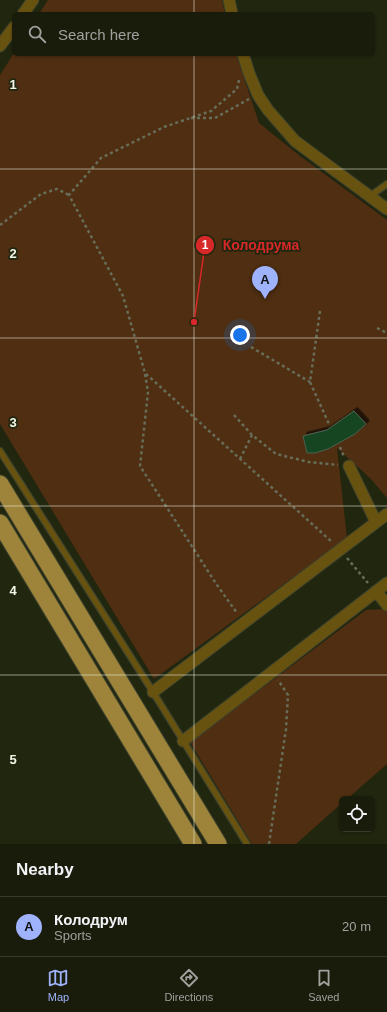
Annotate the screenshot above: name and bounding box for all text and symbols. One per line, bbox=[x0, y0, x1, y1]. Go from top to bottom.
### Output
search box bbox=[12, 12, 375, 56]
icon: search bbox=[26, 23, 48, 45]
text: Search here bbox=[58, 26, 140, 43]
text: 1 bbox=[9, 77, 17, 92]
callout: Колодрума bbox=[195, 232, 307, 258]
text: Колодрума bbox=[223, 237, 300, 253]
text: 1 bbox=[202, 238, 209, 252]
text: 2 bbox=[9, 246, 17, 261]
pin: A bbox=[252, 266, 278, 299]
your location bbox=[230, 325, 250, 345]
text: 3 bbox=[9, 415, 17, 430]
text: 4 bbox=[9, 583, 17, 598]
text: 5 bbox=[9, 752, 17, 767]
map controls bbox=[339, 796, 375, 832]
button: locate bbox=[339, 796, 375, 832]
text: Nearby bbox=[16, 860, 74, 879]
text: Колодрум bbox=[54, 911, 128, 928]
text: A bbox=[24, 919, 34, 934]
text: 20 m bbox=[342, 919, 371, 934]
text: Sports bbox=[54, 928, 92, 943]
tab: Map bbox=[47, 967, 69, 1003]
tab: Directions bbox=[164, 967, 213, 1003]
tab: Saved bbox=[308, 967, 339, 1003]

